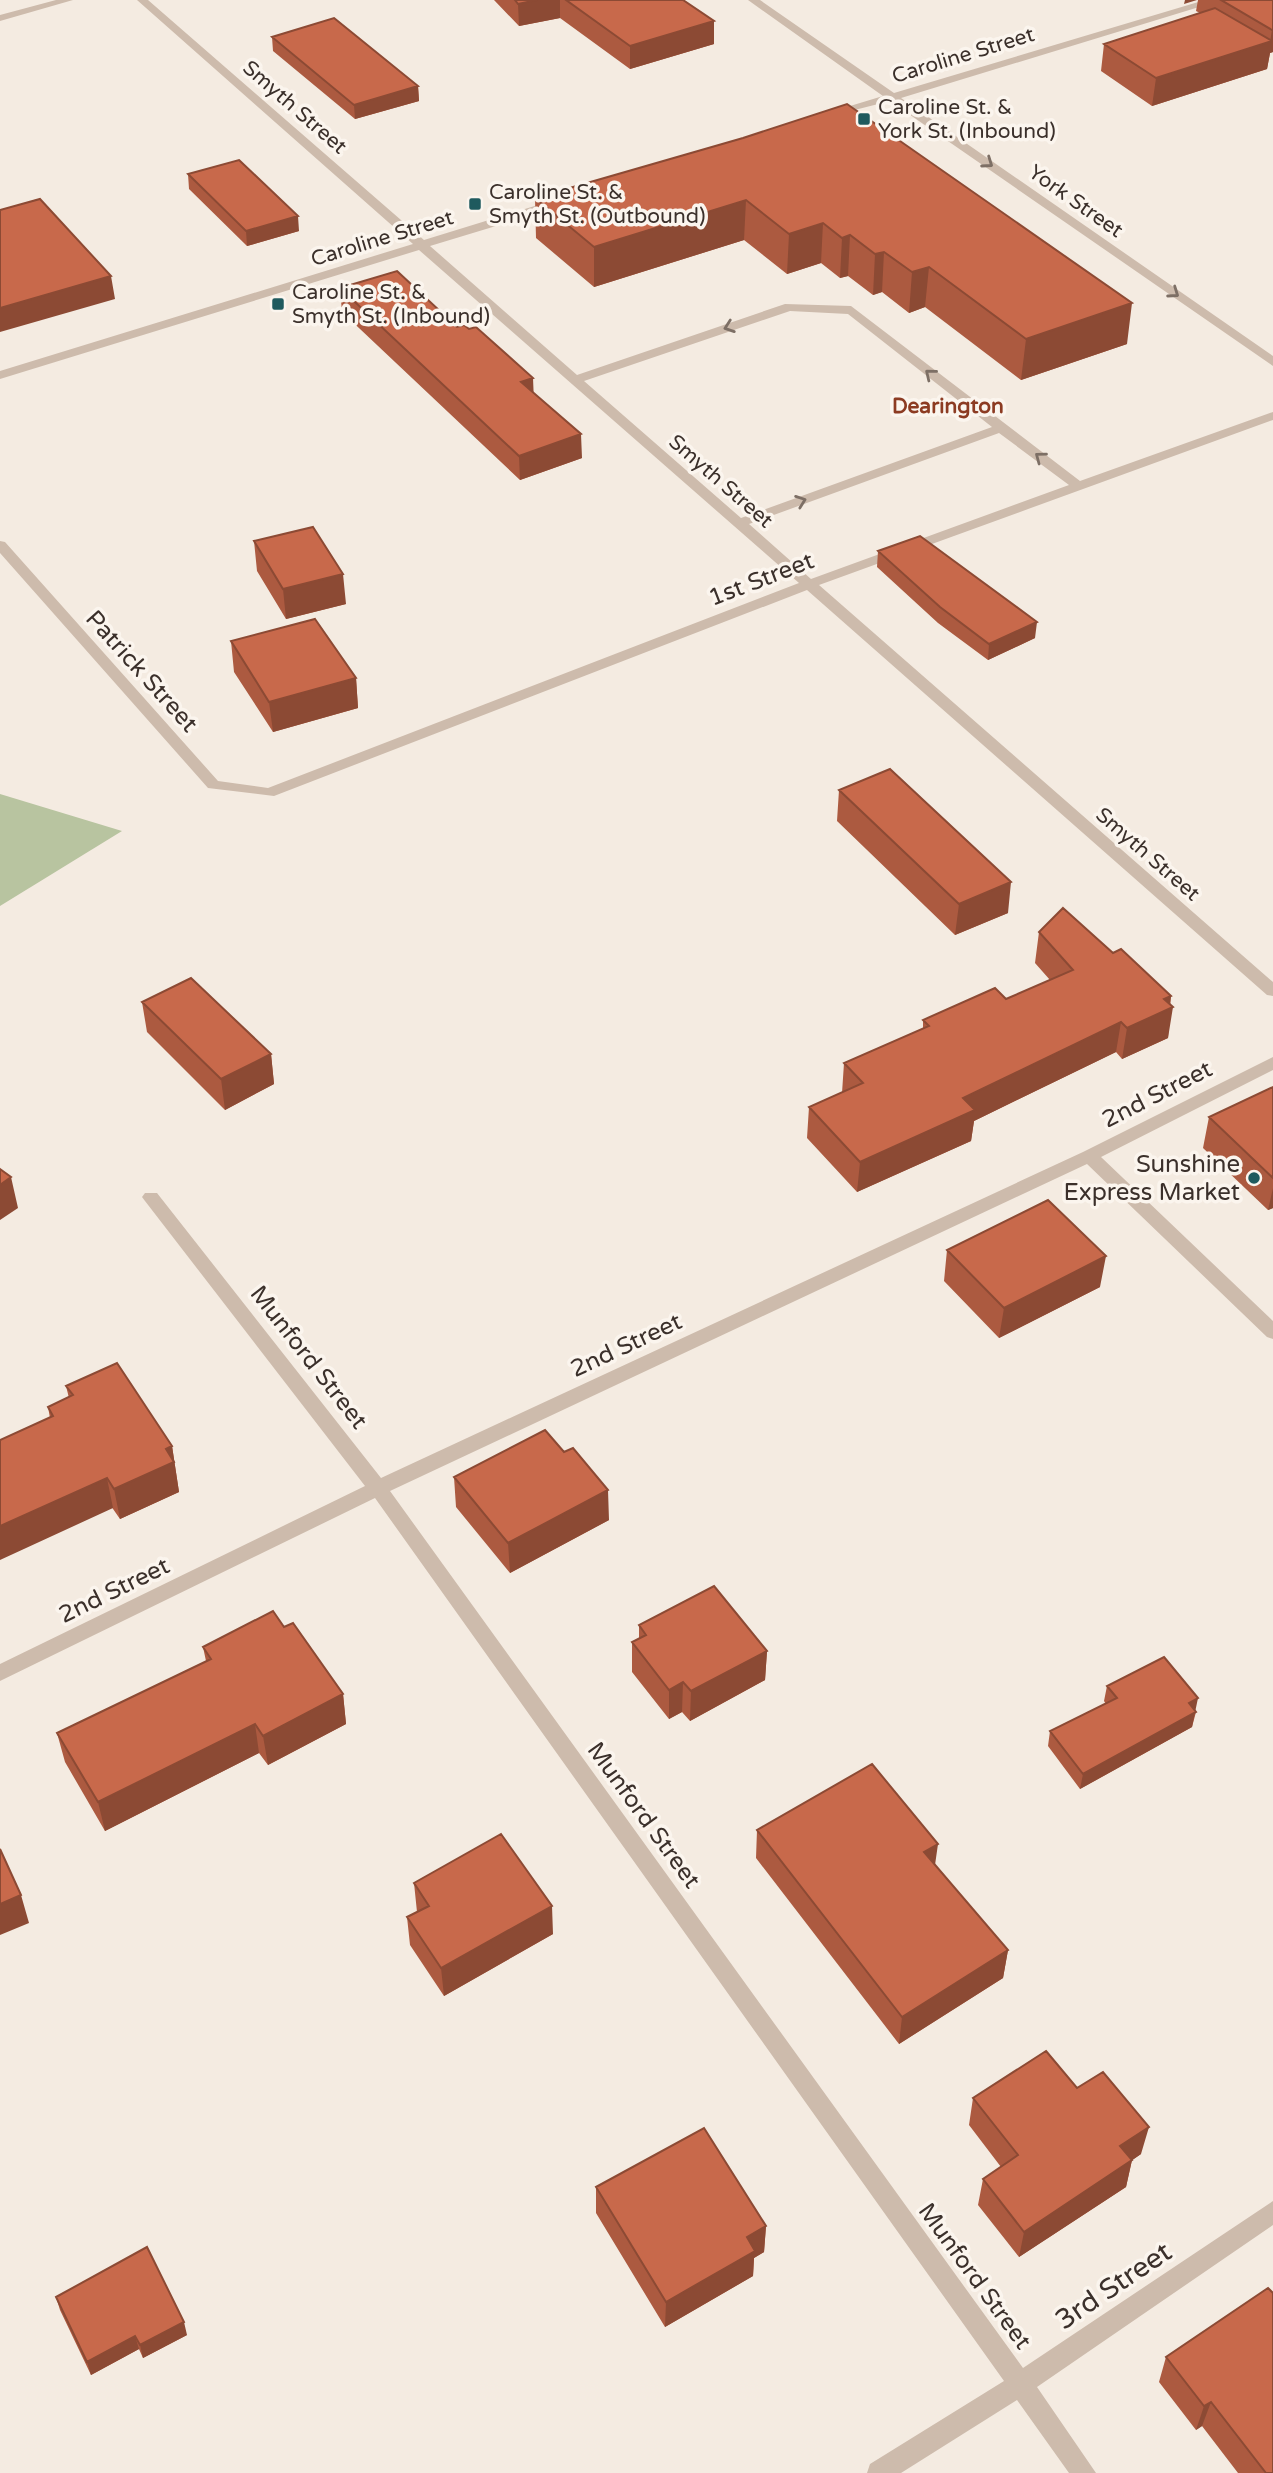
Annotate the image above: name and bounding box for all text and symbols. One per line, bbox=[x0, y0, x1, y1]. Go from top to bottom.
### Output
street label: Caroline Street bbox=[889, 22, 1037, 89]
street label: Smyth Street bbox=[237, 55, 352, 159]
place label: Caroline St. & York St. (Inbound) bbox=[878, 95, 1056, 144]
marker: Caroline St. & York St. (Inbound) bbox=[856, 111, 872, 127]
one-way arrow bbox=[980, 155, 993, 167]
street label: York Street bbox=[1024, 160, 1128, 243]
place label: Caroline St. & Smyth St. (Outbound) bbox=[489, 180, 705, 229]
marker: Caroline St. & Smyth St. (Outbound) bbox=[467, 196, 483, 212]
street label: Caroline Street bbox=[308, 205, 456, 272]
place label: Caroline St. & Smyth St. (Inbound) bbox=[292, 280, 490, 329]
one-way arrow bbox=[1166, 285, 1179, 297]
marker: Caroline St. & Smyth St. (Inbound) bbox=[270, 296, 286, 312]
one-way arrow bbox=[723, 319, 736, 333]
one-way arrow bbox=[926, 370, 939, 382]
district label: Dearington bbox=[892, 394, 1004, 419]
street label: Smyth Street bbox=[663, 429, 778, 533]
one-way arrow bbox=[1035, 453, 1047, 465]
one-way arrow bbox=[795, 495, 807, 509]
street label: 1st Street bbox=[704, 546, 818, 613]
street label: Patrick Street bbox=[79, 605, 204, 738]
street label: Smyth Street bbox=[1090, 802, 1205, 906]
street label: 2nd Street bbox=[1097, 1054, 1217, 1135]
place label: Sunshine Express Market bbox=[1063, 1150, 1240, 1207]
marker: Sunshine Express Market bbox=[1246, 1170, 1262, 1186]
street label: Munford Street bbox=[244, 1280, 373, 1435]
street label: 2nd Street bbox=[566, 1307, 687, 1384]
street label: 2nd Street bbox=[54, 1551, 174, 1630]
street label: Munford Street bbox=[581, 1737, 706, 1894]
street label: Munford Street bbox=[912, 2198, 1037, 2355]
street label: 3rd Street bbox=[1049, 2234, 1178, 2337]

